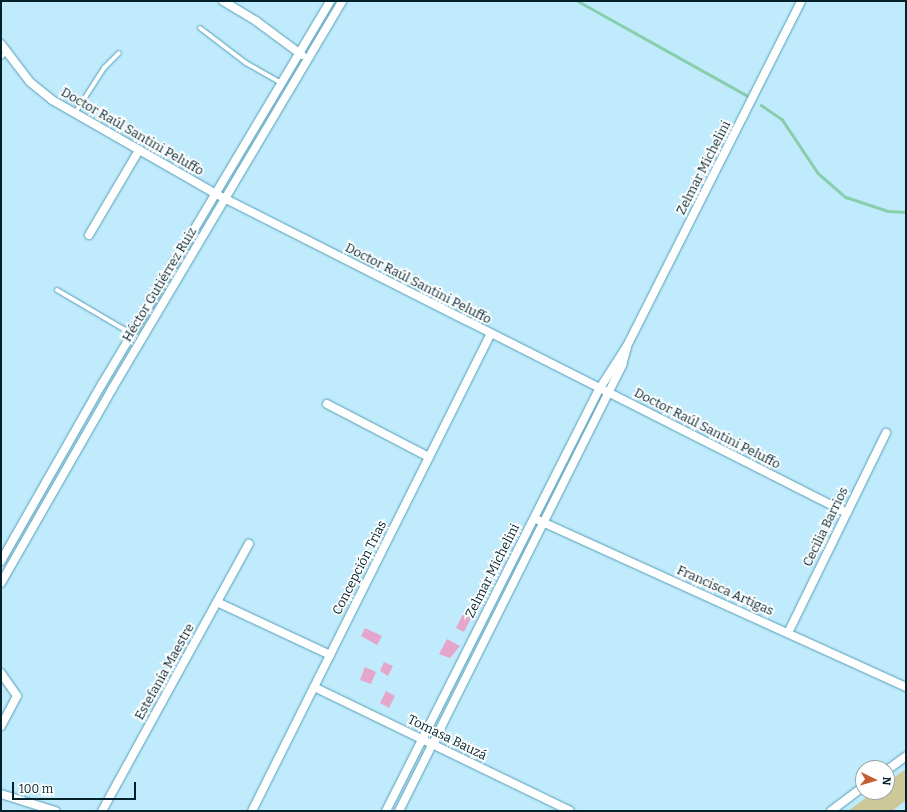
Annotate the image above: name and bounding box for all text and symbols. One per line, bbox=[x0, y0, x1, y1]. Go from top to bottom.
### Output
street label: Doctor Raúl Santini Peluffo bbox=[58, 85, 206, 179]
street label: Zelmar Michelini bbox=[674, 118, 734, 218]
street label: Héctor Gutiérrez Ruiz bbox=[120, 225, 200, 345]
street label: Doctor Raúl Santini Peluffo bbox=[342, 240, 494, 328]
street label: Doctor Raúl Santini Peluffo bbox=[631, 385, 783, 473]
street label: Cecilia Barrios bbox=[800, 485, 852, 569]
street label: Concepción Trias bbox=[330, 518, 390, 618]
street label: Zelmar Michelini bbox=[463, 521, 523, 621]
street label: Francisca Artigas bbox=[674, 563, 776, 619]
street label: Estefanía Maestre bbox=[132, 621, 198, 723]
street label: Tomasa Bauzá bbox=[405, 712, 489, 764]
north arrow bbox=[855, 760, 895, 800]
scale bar bbox=[14, 774, 138, 800]
text: N bbox=[880, 776, 893, 786]
text: 100 m bbox=[19, 782, 53, 796]

